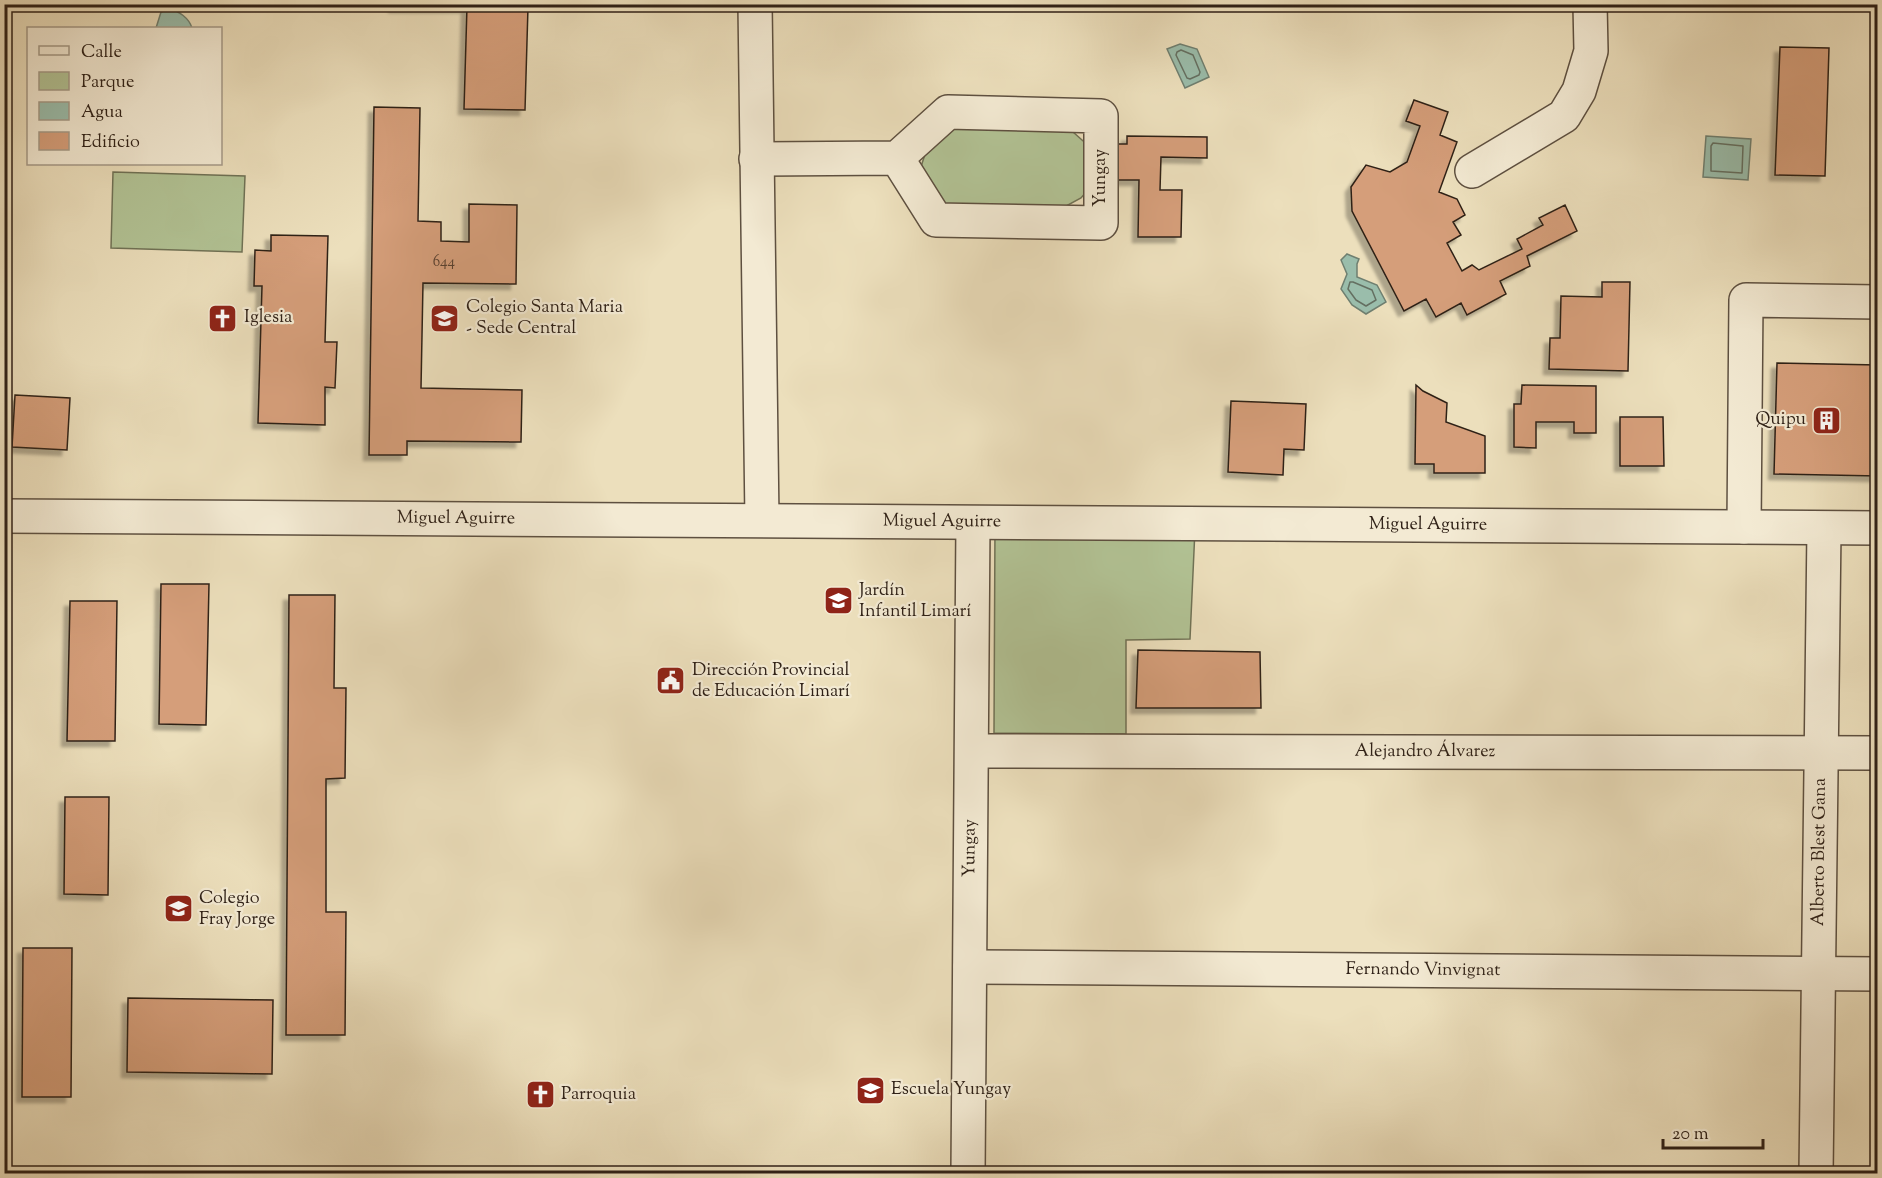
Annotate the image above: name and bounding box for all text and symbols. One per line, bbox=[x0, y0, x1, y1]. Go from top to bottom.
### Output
legend bbox=[27, 27, 222, 165]
text: Calle bbox=[81, 40, 122, 66]
text: Parque bbox=[81, 70, 134, 96]
text: Agua bbox=[81, 100, 123, 126]
text: Edificio bbox=[81, 130, 140, 156]
street label: Yungay bbox=[1088, 149, 1114, 207]
house number: 644 bbox=[433, 252, 456, 273]
place label: Colegio Santa Maria - Sede Central bbox=[466, 295, 623, 342]
church icon: Iglesia bbox=[207, 302, 239, 334]
school or university icon: Colegio Santa Maria - Sede Central bbox=[429, 302, 461, 334]
place label: Iglesia bbox=[244, 305, 292, 331]
building icon: Quipu bbox=[1811, 404, 1843, 436]
place label: Quipu bbox=[1755, 407, 1806, 433]
street label: Miguel Aguirre bbox=[397, 506, 515, 532]
street label: Miguel Aguirre bbox=[883, 509, 1001, 535]
street label: Miguel Aguirre bbox=[1369, 512, 1487, 538]
place label: Jardín Infantil Limarí bbox=[858, 578, 971, 625]
school or university icon: Jardín Infantil Limarí bbox=[822, 585, 854, 617]
place label: Dirección Provincial de Educación Limarí bbox=[692, 658, 850, 705]
public building icon: Dirección Provincial de Educación Limarí bbox=[655, 665, 687, 697]
street label: Alejandro Álvarez bbox=[1355, 739, 1496, 765]
street label: Alberto Blest Gana bbox=[1806, 778, 1834, 926]
street label: Yungay bbox=[957, 819, 984, 877]
place label: Colegio Fray Jorge bbox=[199, 886, 275, 933]
school or university icon: Colegio Fray Jorge bbox=[162, 893, 194, 925]
street label: Fernando Vinvignat bbox=[1345, 957, 1501, 984]
school or university icon: Escuela Yungay bbox=[854, 1074, 886, 1106]
place label: Escuela Yungay bbox=[891, 1077, 1011, 1103]
church icon: Parroquia bbox=[524, 1079, 556, 1111]
place label: Parroquia bbox=[561, 1082, 636, 1108]
scale bar bbox=[1663, 1112, 1764, 1150]
text: 20 m bbox=[1672, 1122, 1709, 1148]

